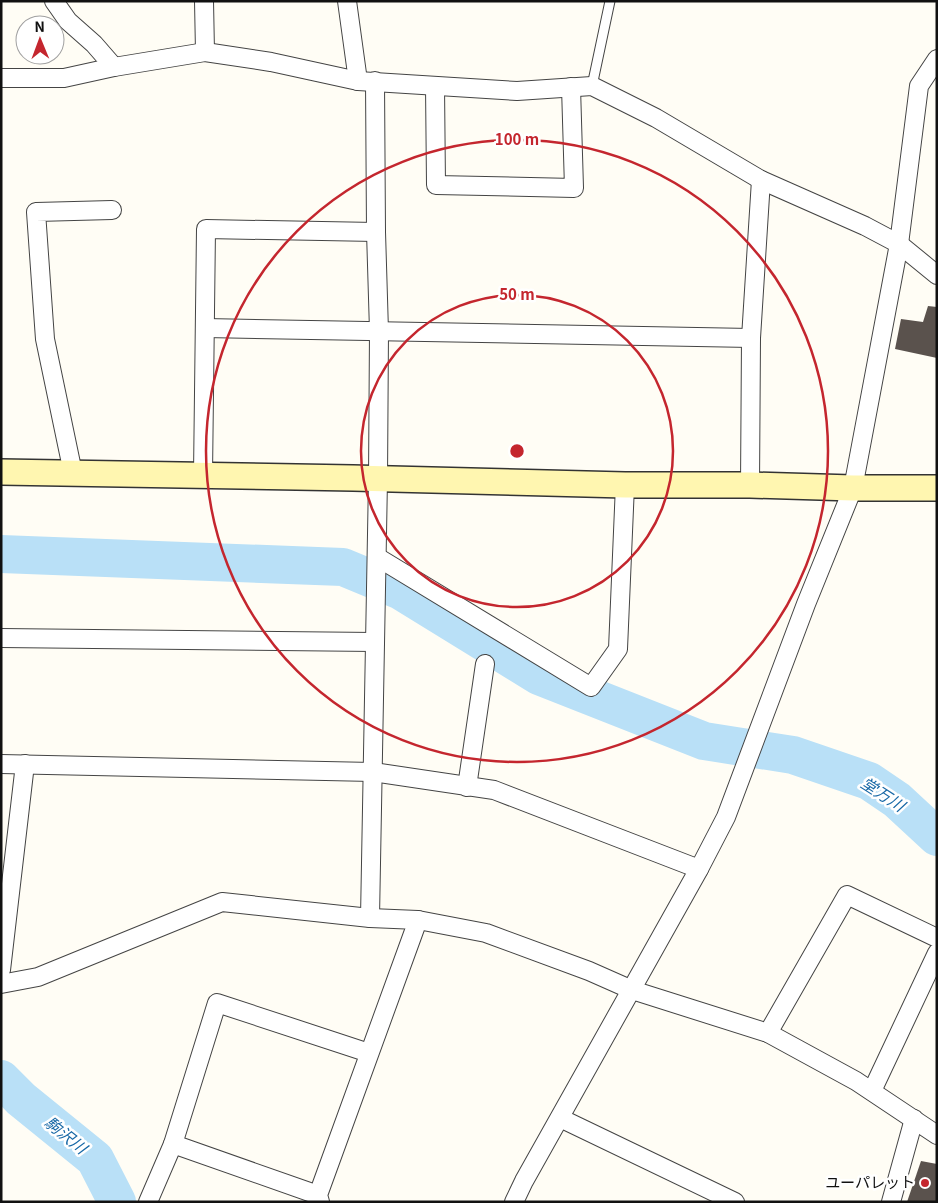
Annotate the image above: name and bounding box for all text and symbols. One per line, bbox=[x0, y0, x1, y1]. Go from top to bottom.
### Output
north arrow bbox=[15, 15, 65, 65]
text: N bbox=[34, 16, 45, 36]
text: 100 m bbox=[495, 128, 539, 149]
text: 50 m bbox=[499, 283, 535, 304]
centre of rings bbox=[508, 442, 526, 460]
water label: 堂万川 bbox=[857, 770, 912, 817]
water label: 駒沢川 bbox=[40, 1110, 94, 1160]
place label: ユーパレット bbox=[825, 1171, 915, 1192]
marker: ユーパレット bbox=[919, 1177, 931, 1189]

